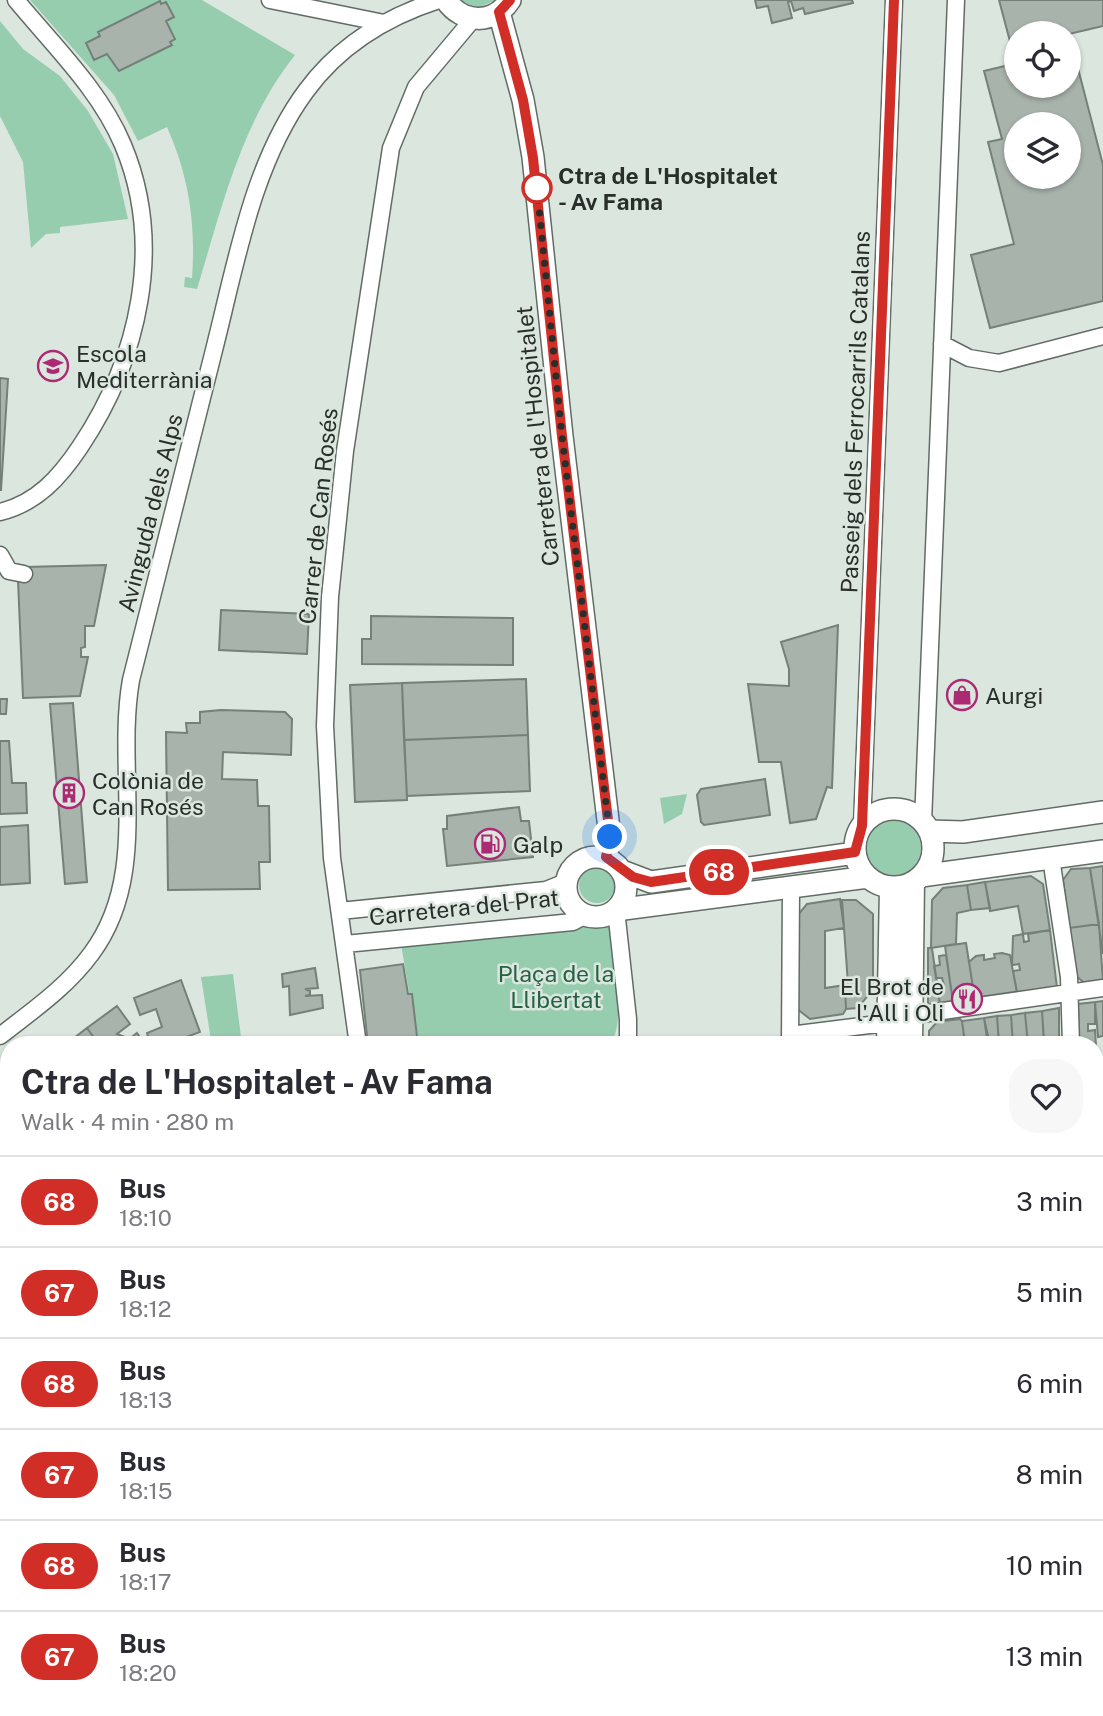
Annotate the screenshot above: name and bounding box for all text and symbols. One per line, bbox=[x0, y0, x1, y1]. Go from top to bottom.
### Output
map controls bbox=[1004, 21, 1081, 189]
button: locate bbox=[1004, 21, 1081, 98]
button: layers bbox=[1004, 112, 1081, 189]
place label: Ctra de L'Hospitalet - Av Fama bbox=[558, 162, 778, 215]
marker: Ctra de L'Hospitalet - Av Fama bbox=[522, 173, 552, 203]
street label: Passeig dels Ferrocarrils Catalans bbox=[835, 230, 875, 594]
street label: Carretera de l'Hospitalet bbox=[510, 304, 564, 568]
place label: Escola Mediterrània bbox=[76, 340, 212, 393]
school or university icon: Escola Mediterrània bbox=[36, 349, 70, 383]
street label: Carrer de Can Rosés bbox=[293, 407, 343, 625]
street label: Avinguda dels Alps bbox=[112, 411, 188, 615]
shop icon: Aurgi bbox=[945, 678, 979, 712]
place label: Aurgi bbox=[985, 682, 1043, 709]
place label: Colònia de Can Rosés bbox=[92, 767, 204, 820]
building icon: Colònia de Can Rosés bbox=[52, 776, 86, 810]
your location bbox=[592, 819, 627, 854]
fuel station icon: Galp bbox=[473, 827, 507, 861]
place label: Galp bbox=[513, 831, 563, 858]
line badge: 68 bbox=[688, 849, 750, 895]
text: 68 bbox=[703, 858, 735, 886]
street label: Carretera del Prat bbox=[368, 884, 560, 930]
park label: Plaça de la Llibertat bbox=[498, 960, 614, 1013]
place label: El Brot de l'All i Oli bbox=[840, 973, 944, 1026]
restaurant icon: El Brot de l'All i Oli bbox=[950, 982, 984, 1016]
button: heart bbox=[1009, 1059, 1083, 1133]
text: Ctra de L'Hospitalet - Av Fama bbox=[21, 1063, 493, 1101]
text: Walk · 4 min · 280 m bbox=[21, 1108, 234, 1135]
text: Bus bbox=[119, 1173, 166, 1204]
text: 3 min bbox=[1016, 1186, 1083, 1217]
text: 68 bbox=[44, 1188, 75, 1216]
text: 18:10 bbox=[119, 1204, 172, 1231]
text: Bus bbox=[119, 1264, 166, 1295]
text: 5 min bbox=[1016, 1277, 1083, 1308]
text: 67 bbox=[44, 1279, 75, 1307]
text: 18:12 bbox=[119, 1295, 172, 1322]
text: Bus bbox=[119, 1355, 166, 1386]
text: 6 min bbox=[1016, 1368, 1083, 1399]
text: 68 bbox=[44, 1370, 75, 1398]
text: 18:13 bbox=[119, 1386, 172, 1413]
text: Bus bbox=[119, 1446, 166, 1477]
text: 8 min bbox=[1016, 1459, 1083, 1490]
text: 67 bbox=[44, 1461, 75, 1489]
text: 18:15 bbox=[119, 1477, 173, 1504]
text: Bus bbox=[119, 1537, 166, 1568]
text: 10 min bbox=[1006, 1550, 1083, 1581]
text: 68 bbox=[44, 1552, 75, 1580]
text: 18:17 bbox=[119, 1568, 172, 1595]
text: Bus bbox=[119, 1628, 166, 1659]
text: 13 min bbox=[1006, 1641, 1083, 1672]
text: 67 bbox=[44, 1643, 75, 1671]
text: 18:20 bbox=[119, 1659, 177, 1686]

